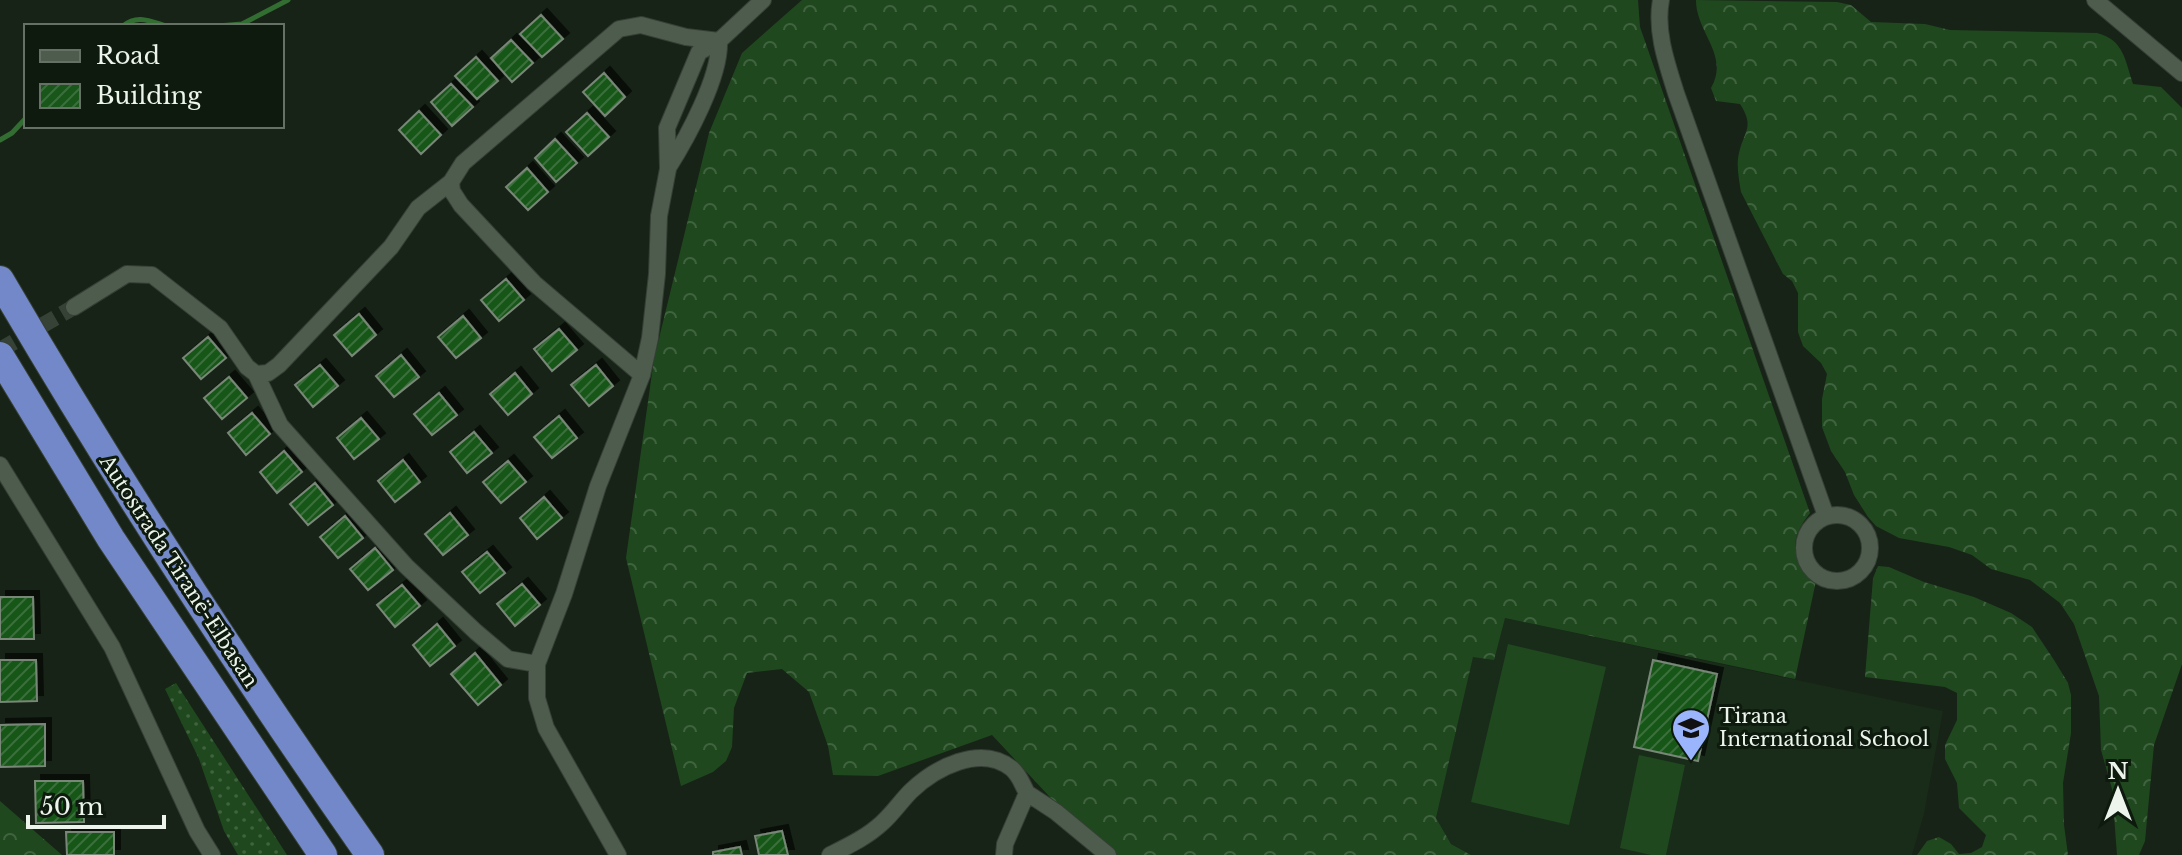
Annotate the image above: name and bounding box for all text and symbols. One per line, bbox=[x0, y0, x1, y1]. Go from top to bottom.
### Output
legend bbox=[24, 24, 284, 128]
text: Road bbox=[96, 41, 160, 70]
text: Building bbox=[96, 81, 202, 110]
street label: Autostrada Tiranë-Elbasan bbox=[94, 449, 263, 692]
place label: Tirana International School bbox=[1719, 704, 1929, 751]
school or university icon: Tirana International School bbox=[1670, 707, 1712, 762]
north arrow bbox=[2078, 751, 2158, 831]
text: N bbox=[2108, 758, 2129, 785]
scale bar bbox=[28, 779, 164, 829]
text: 50 m bbox=[40, 792, 104, 821]

